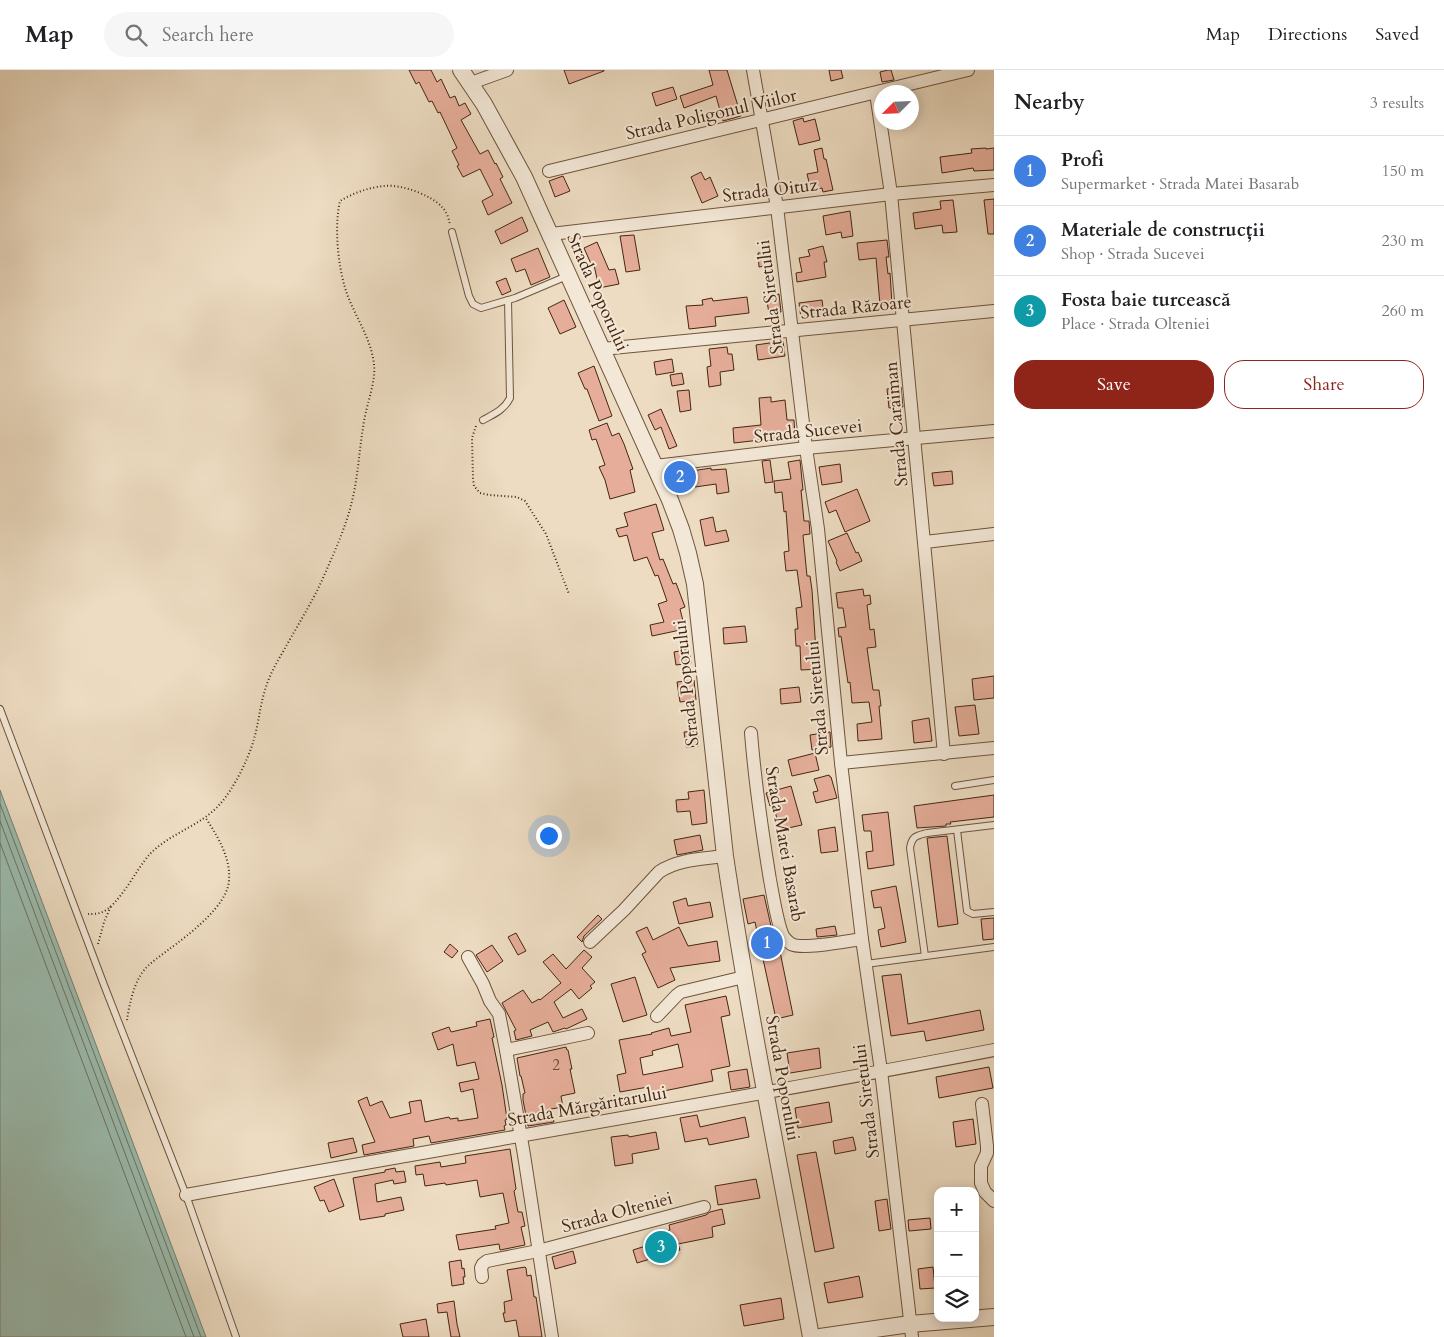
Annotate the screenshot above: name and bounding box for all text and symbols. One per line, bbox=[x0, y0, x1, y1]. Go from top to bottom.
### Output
search box bbox=[104, 12, 454, 57]
text: Map bbox=[25, 18, 74, 51]
icon: search bbox=[122, 21, 150, 49]
text: Search here bbox=[162, 22, 254, 48]
text: Map bbox=[1206, 22, 1240, 47]
text: Directions bbox=[1268, 22, 1347, 47]
text: Saved bbox=[1375, 22, 1419, 47]
street label: Strada Poligonul Viilor bbox=[623, 83, 800, 146]
north arrow bbox=[874, 85, 919, 130]
text: Nearby bbox=[1014, 88, 1085, 117]
text: 3 results bbox=[1370, 92, 1424, 114]
text: Profi bbox=[1061, 147, 1104, 173]
text: 1 bbox=[1026, 160, 1034, 182]
text: 150 m bbox=[1382, 160, 1424, 182]
street label: Strada Oituz bbox=[721, 172, 819, 209]
text: Supermarket · Strada Matei Basarab bbox=[1061, 173, 1299, 195]
text: Materiale de construcții bbox=[1061, 217, 1265, 243]
street label: Strada Poporului bbox=[560, 229, 635, 355]
text: 2 bbox=[1026, 230, 1034, 252]
text: 230 m bbox=[1382, 230, 1424, 252]
street label: Strada Siretului bbox=[751, 238, 790, 356]
text: Shop · Strada Sucevei bbox=[1061, 243, 1204, 265]
text: Fosta baie turcească bbox=[1061, 287, 1231, 313]
street label: Strada Răzoare bbox=[799, 289, 913, 326]
text: 3 bbox=[1026, 300, 1034, 322]
text: 260 m bbox=[1382, 300, 1424, 322]
text: Place · Strada Olteniei bbox=[1061, 313, 1210, 335]
street label: Strada Caraiman bbox=[879, 360, 914, 488]
button: Save bbox=[1014, 360, 1214, 409]
button: Share bbox=[1224, 360, 1424, 409]
street label: Strada Sucevei bbox=[753, 413, 863, 450]
pin: 2 bbox=[664, 458, 696, 496]
street label: Strada Poporului bbox=[667, 619, 706, 747]
street label: Strada Siretului bbox=[800, 640, 835, 756]
street label: Strada Matei Basarab bbox=[759, 764, 810, 924]
your location bbox=[536, 823, 562, 849]
pin: 1 bbox=[751, 924, 783, 962]
street label: Strada Poporului bbox=[759, 1013, 806, 1143]
street label: Strada Siretului bbox=[847, 1042, 886, 1160]
house number: 2 bbox=[552, 1055, 560, 1075]
street label: Strada Mărgăritarului bbox=[506, 1080, 669, 1133]
street label: Strada Olteniei bbox=[559, 1186, 675, 1239]
map controls bbox=[934, 1187, 979, 1322]
button: + bbox=[934, 1187, 979, 1232]
pin: 3 bbox=[645, 1228, 677, 1266]
button: − bbox=[934, 1232, 979, 1277]
button: layers bbox=[934, 1277, 979, 1322]

